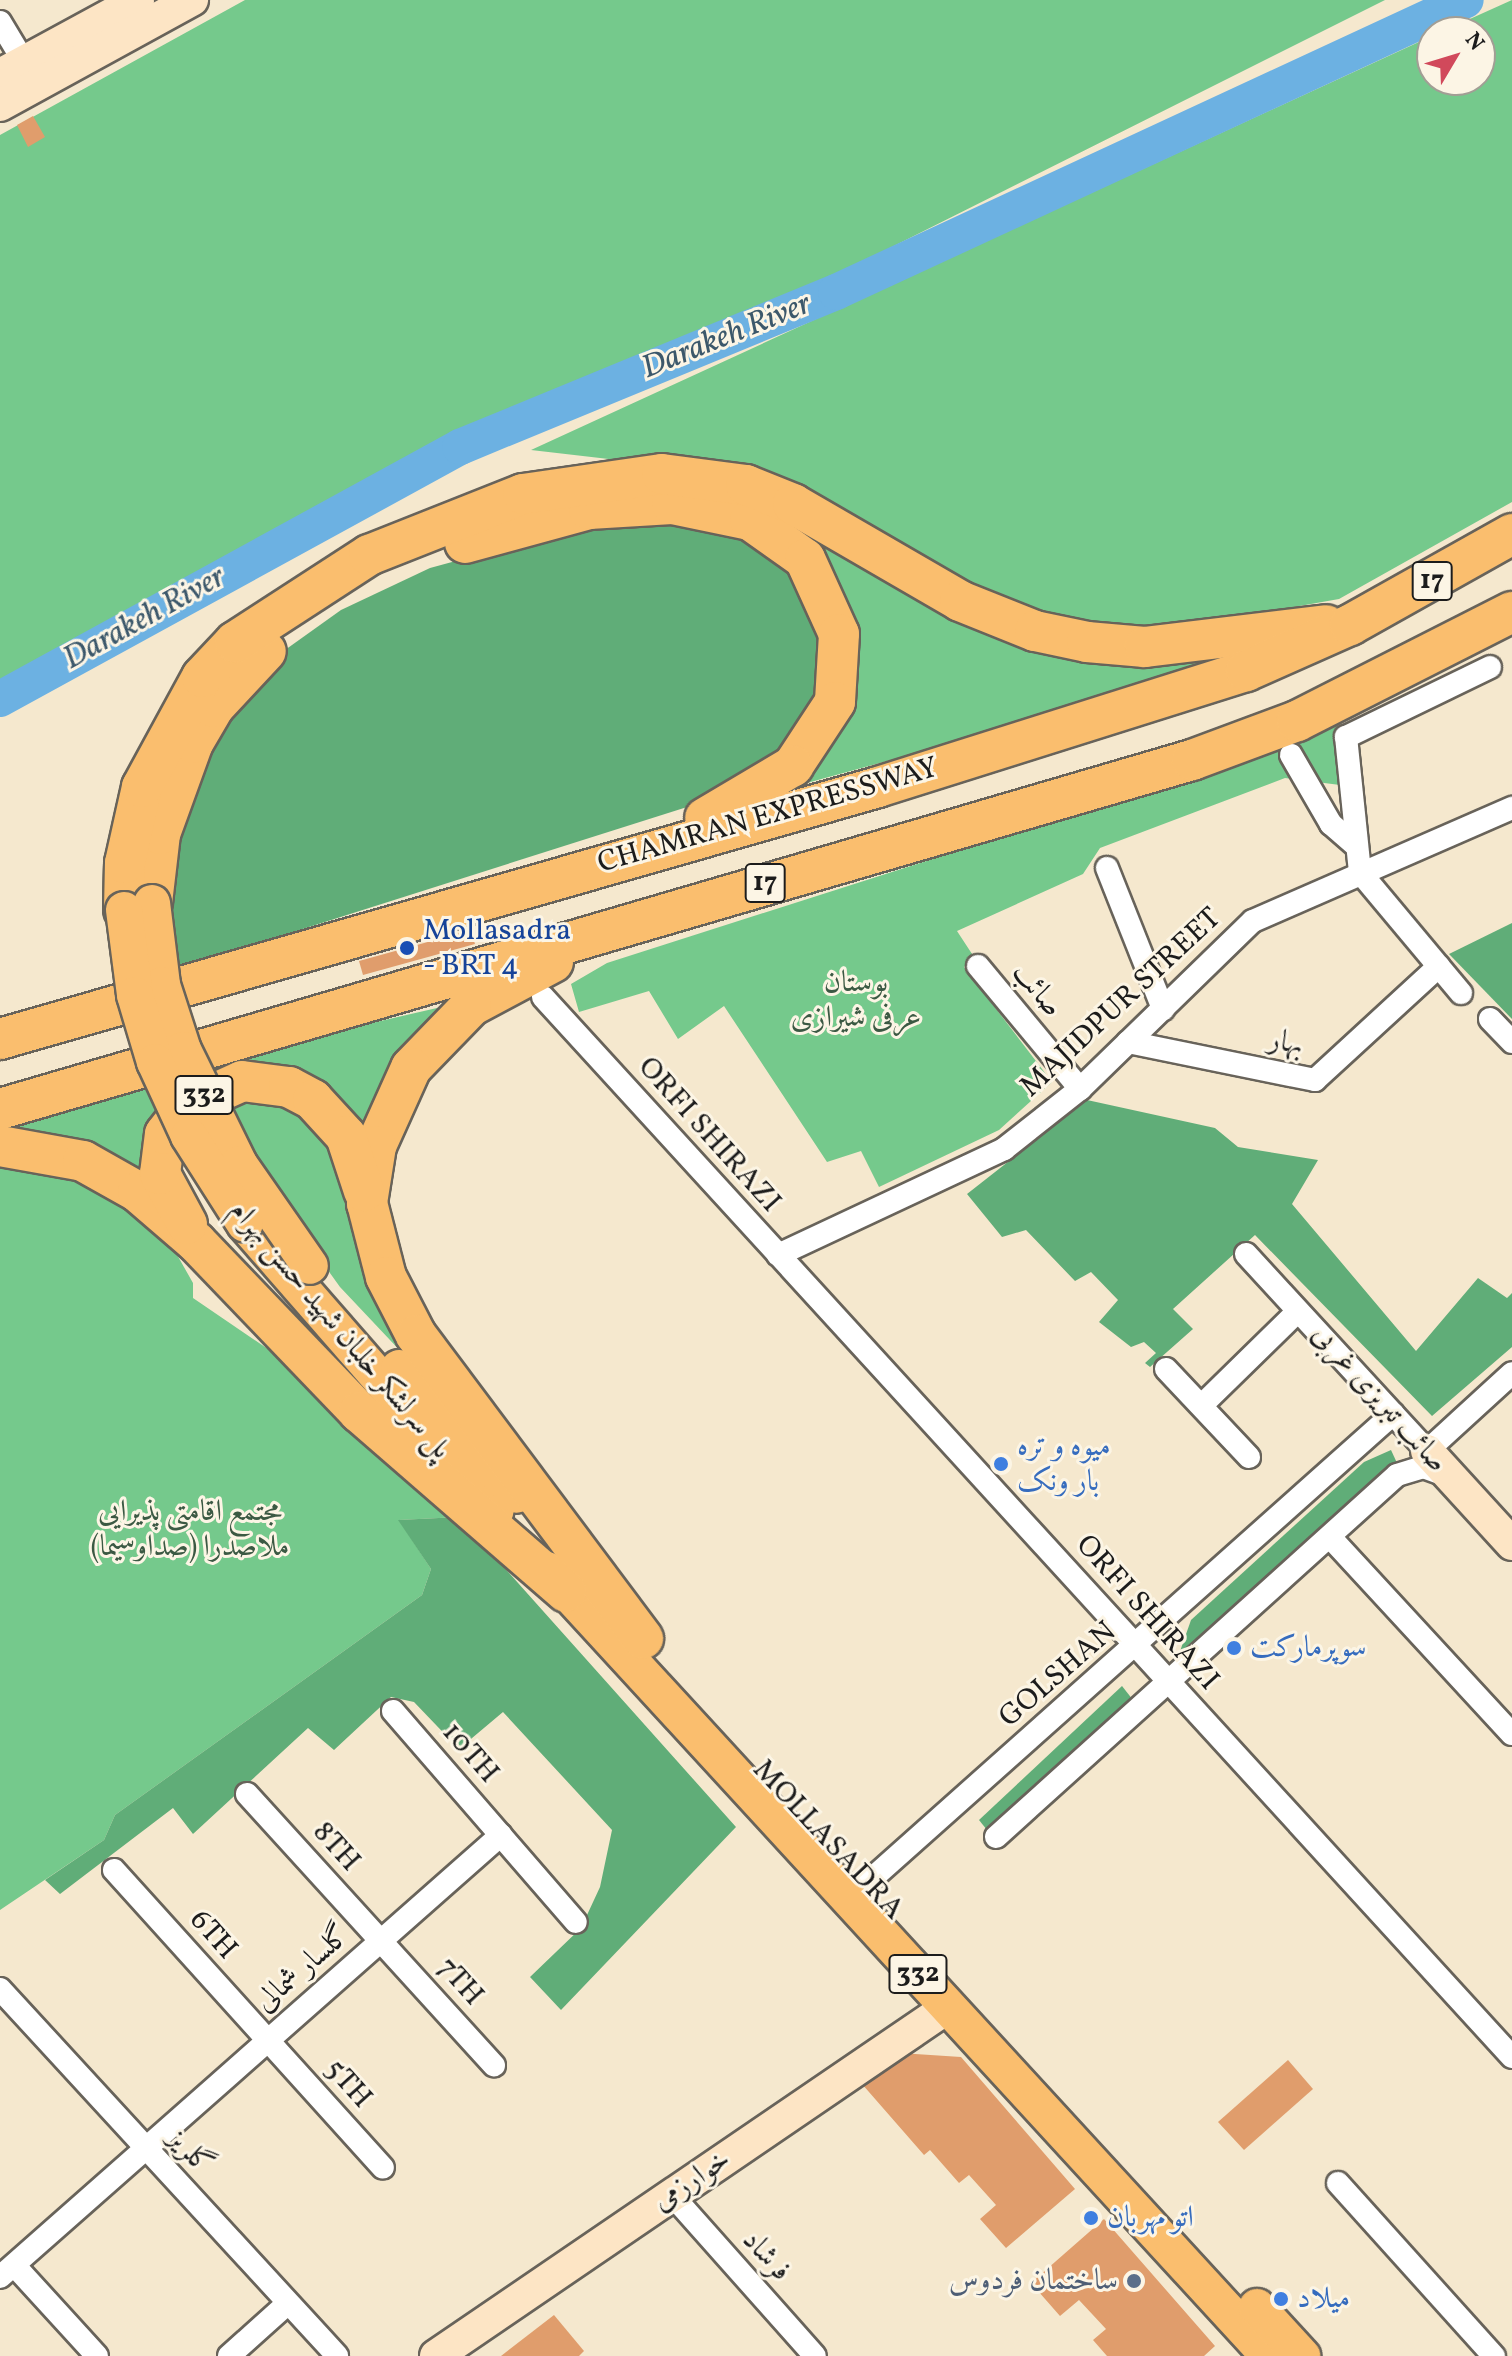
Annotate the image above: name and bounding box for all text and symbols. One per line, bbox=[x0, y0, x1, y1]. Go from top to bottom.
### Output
north arrow bbox=[1416, 16, 1496, 96]
text: N bbox=[1457, 26, 1491, 58]
water label: Darakeh River bbox=[637, 286, 817, 388]
road number: 17 bbox=[1410, 557, 1454, 605]
water label: Darakeh River bbox=[57, 559, 233, 679]
street label: CHAMRAN EXPRESSWAY bbox=[594, 750, 942, 882]
road number: 17 bbox=[743, 859, 787, 907]
street label: MAJIDPUR STREET bbox=[1013, 901, 1229, 1105]
place label: Mollasadra - BRT 4 bbox=[423, 913, 571, 984]
marker: Mollasadra - BRT 4 bbox=[398, 939, 416, 957]
street label: صائب bbox=[1004, 955, 1070, 1025]
park label: بوستان عرفی شیرازی bbox=[791, 965, 921, 1036]
street label: بهار bbox=[1265, 1022, 1307, 1064]
street label: ORFI SHIRAZI bbox=[630, 1050, 788, 1220]
road number: 332 bbox=[174, 1071, 234, 1119]
street label: پل سرلشکر خلبان شهید حسن بهرام bbox=[221, 1193, 459, 1467]
street label: صائب تبریزی غربی bbox=[1303, 1317, 1455, 1481]
place label: میوه و تره بار ونک bbox=[1017, 1429, 1111, 1500]
marker: میوه و تره بار ونک bbox=[992, 1455, 1010, 1473]
park label: مجتمع اقامتی پذیرایی ملاصدرا (صداوسیما) bbox=[91, 1494, 289, 1564]
street label: ORFI SHIRAZI bbox=[1068, 1528, 1226, 1698]
street label: GOLSHAN bbox=[992, 1614, 1124, 1736]
place label: سوپرمارکت bbox=[1250, 1630, 1367, 1666]
marker: سوپرمارکت bbox=[1225, 1639, 1243, 1657]
street label: 10TH bbox=[434, 1715, 506, 1791]
street label: MOLLASADRA bbox=[745, 1752, 911, 1928]
street label: 8TH bbox=[304, 1815, 368, 1879]
street label: 6TH bbox=[181, 1903, 245, 1967]
street label: گلسار شمالی bbox=[248, 1918, 358, 2020]
street label: 7TH bbox=[429, 1950, 491, 2014]
road number: 332 bbox=[888, 1950, 948, 1998]
street label: 5TH bbox=[317, 2052, 379, 2116]
street label: گلریز bbox=[160, 2121, 220, 2183]
street label: خوارزمی bbox=[646, 2142, 738, 2220]
place label: اتو مهربان bbox=[1107, 2200, 1194, 2236]
marker: اتو مهربان bbox=[1082, 2209, 1100, 2227]
street label: فرشاد bbox=[734, 2223, 798, 2289]
place label: ساختمان فردوس bbox=[949, 2263, 1118, 2299]
marker: ساختمان فردوس bbox=[1125, 2272, 1143, 2290]
place label: میلاد bbox=[1297, 2281, 1350, 2317]
marker: میلاد bbox=[1272, 2290, 1290, 2308]

